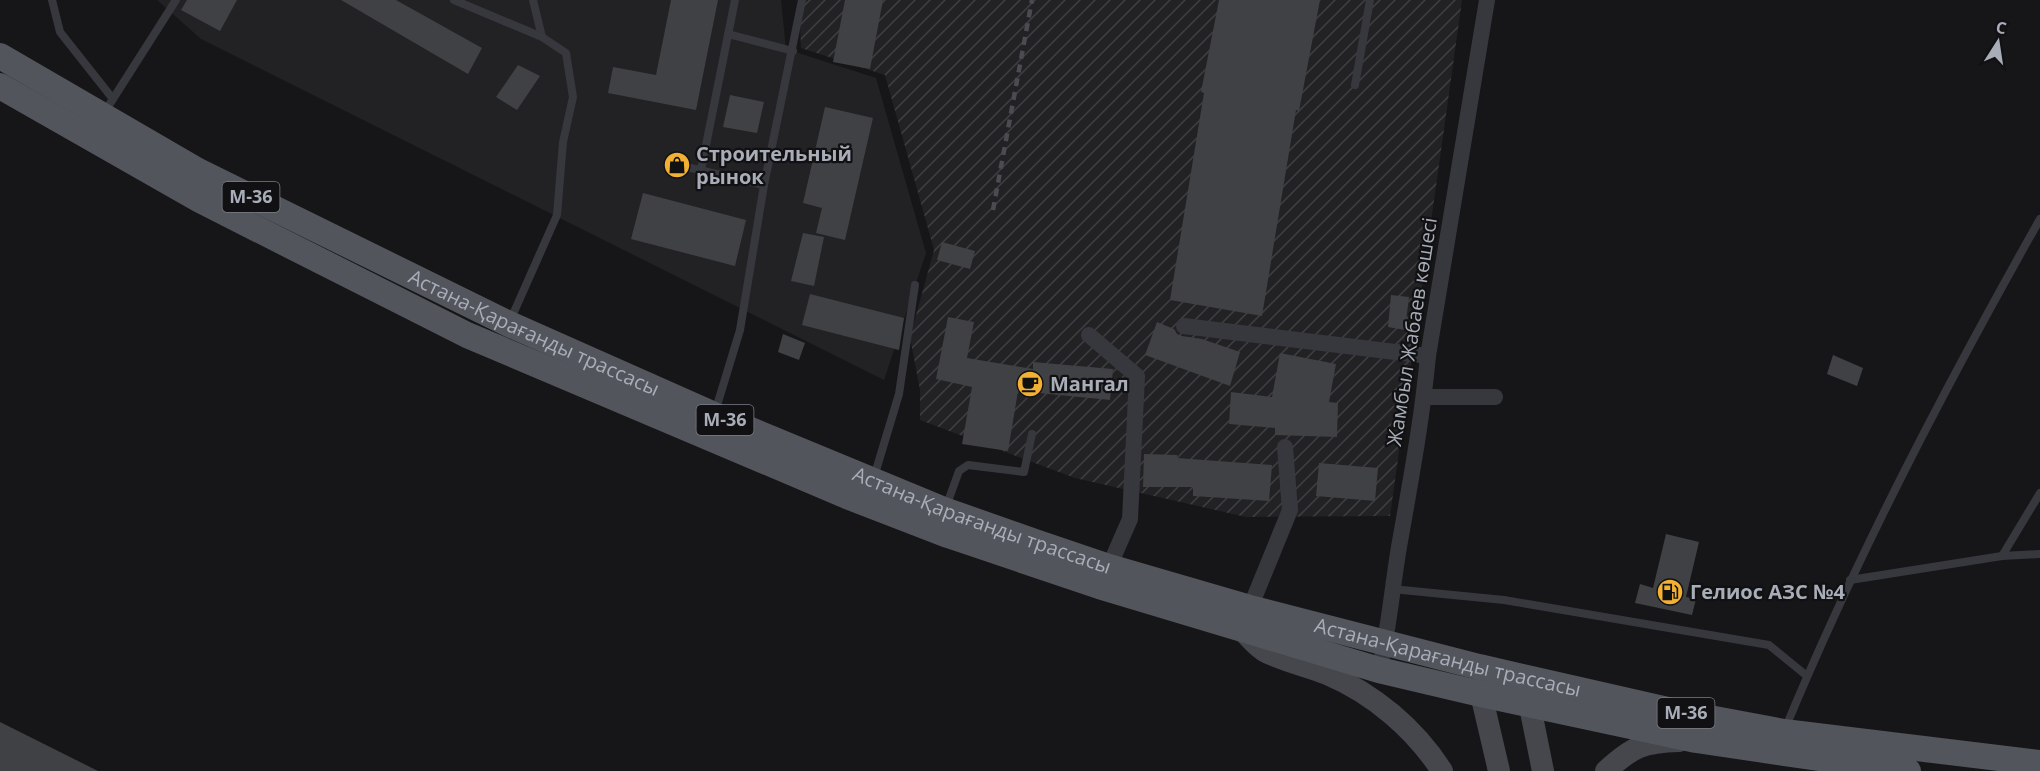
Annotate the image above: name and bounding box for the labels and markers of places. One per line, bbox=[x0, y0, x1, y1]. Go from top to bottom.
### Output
place label: Строительный рынок bbox=[696, 140, 852, 190]
shop icon: Строительный рынок bbox=[662, 150, 692, 180]
cafe icon: Мангал bbox=[1015, 369, 1045, 399]
place label: Мангал bbox=[1050, 370, 1129, 397]
fuel station icon: Гелиос АЗС №4 bbox=[1655, 577, 1685, 607]
place label: Гелиос АЗС №4 bbox=[1690, 578, 1845, 605]

